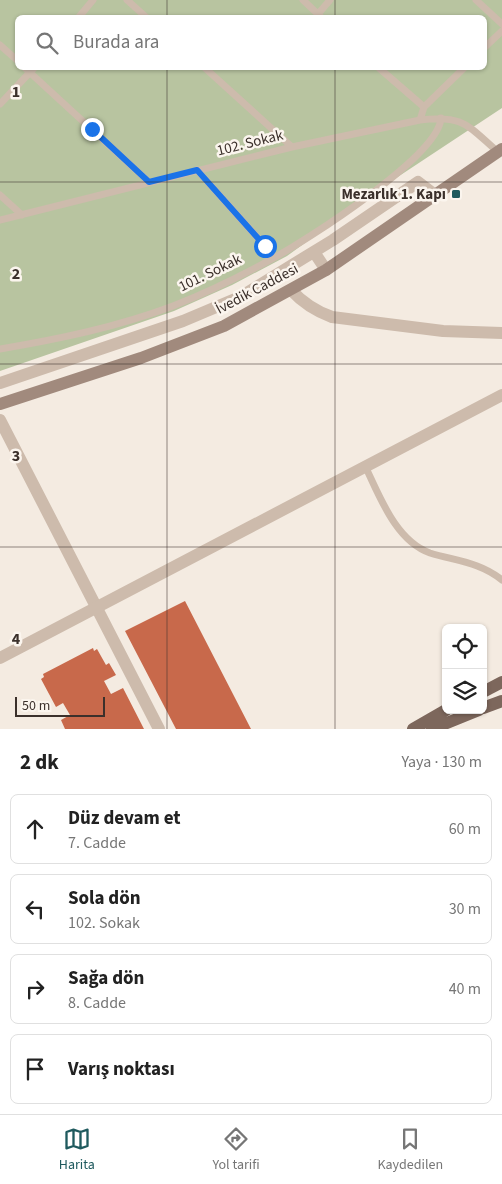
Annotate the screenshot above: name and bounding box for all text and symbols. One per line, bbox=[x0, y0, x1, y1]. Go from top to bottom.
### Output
search box bbox=[15, 15, 487, 70]
icon: search bbox=[33, 29, 61, 57]
text: Burada ara bbox=[73, 29, 159, 56]
text: 1 bbox=[12, 81, 20, 103]
route end bbox=[81, 118, 104, 141]
street label: 102. Sokak bbox=[215, 125, 286, 161]
place label: Mezarlık 1. Kapı bbox=[341, 184, 446, 205]
marker: Mezarlık 1. Kapı bbox=[450, 188, 462, 200]
route start bbox=[254, 235, 277, 258]
street label: 101. Sokak bbox=[175, 249, 245, 297]
street label: İvedik Caddesi bbox=[212, 258, 302, 320]
text: 2 bbox=[12, 263, 20, 285]
text: 3 bbox=[12, 445, 20, 467]
map controls bbox=[442, 624, 487, 714]
button: locate bbox=[442, 624, 487, 669]
text: 4 bbox=[12, 628, 21, 650]
button: layers bbox=[442, 669, 487, 714]
scale bar bbox=[15, 694, 105, 717]
text: 50 m bbox=[22, 696, 50, 716]
text: 2 dk bbox=[20, 747, 59, 777]
text: Yaya · 130 m bbox=[401, 751, 482, 773]
text: Düz devam et bbox=[68, 805, 181, 832]
icon: ahead bbox=[21, 815, 49, 843]
text: 60 m bbox=[449, 818, 481, 840]
text: 7. Cadde bbox=[68, 832, 126, 854]
text: Sola dön bbox=[68, 885, 141, 912]
icon: left bbox=[21, 895, 49, 923]
text: 30 m bbox=[449, 898, 481, 920]
text: 102. Sokak bbox=[68, 912, 140, 934]
text: Sağa dön bbox=[68, 965, 144, 992]
icon: right bbox=[21, 975, 49, 1003]
text: 40 m bbox=[449, 978, 481, 1000]
text: 8. Cadde bbox=[68, 992, 126, 1014]
icon: arrive bbox=[21, 1055, 49, 1083]
text: Varış noktası bbox=[68, 1056, 175, 1083]
tab: Harita bbox=[59, 1125, 95, 1175]
tab: Yol tarifi bbox=[212, 1125, 260, 1175]
tab: Kaydedilen bbox=[377, 1125, 443, 1175]

